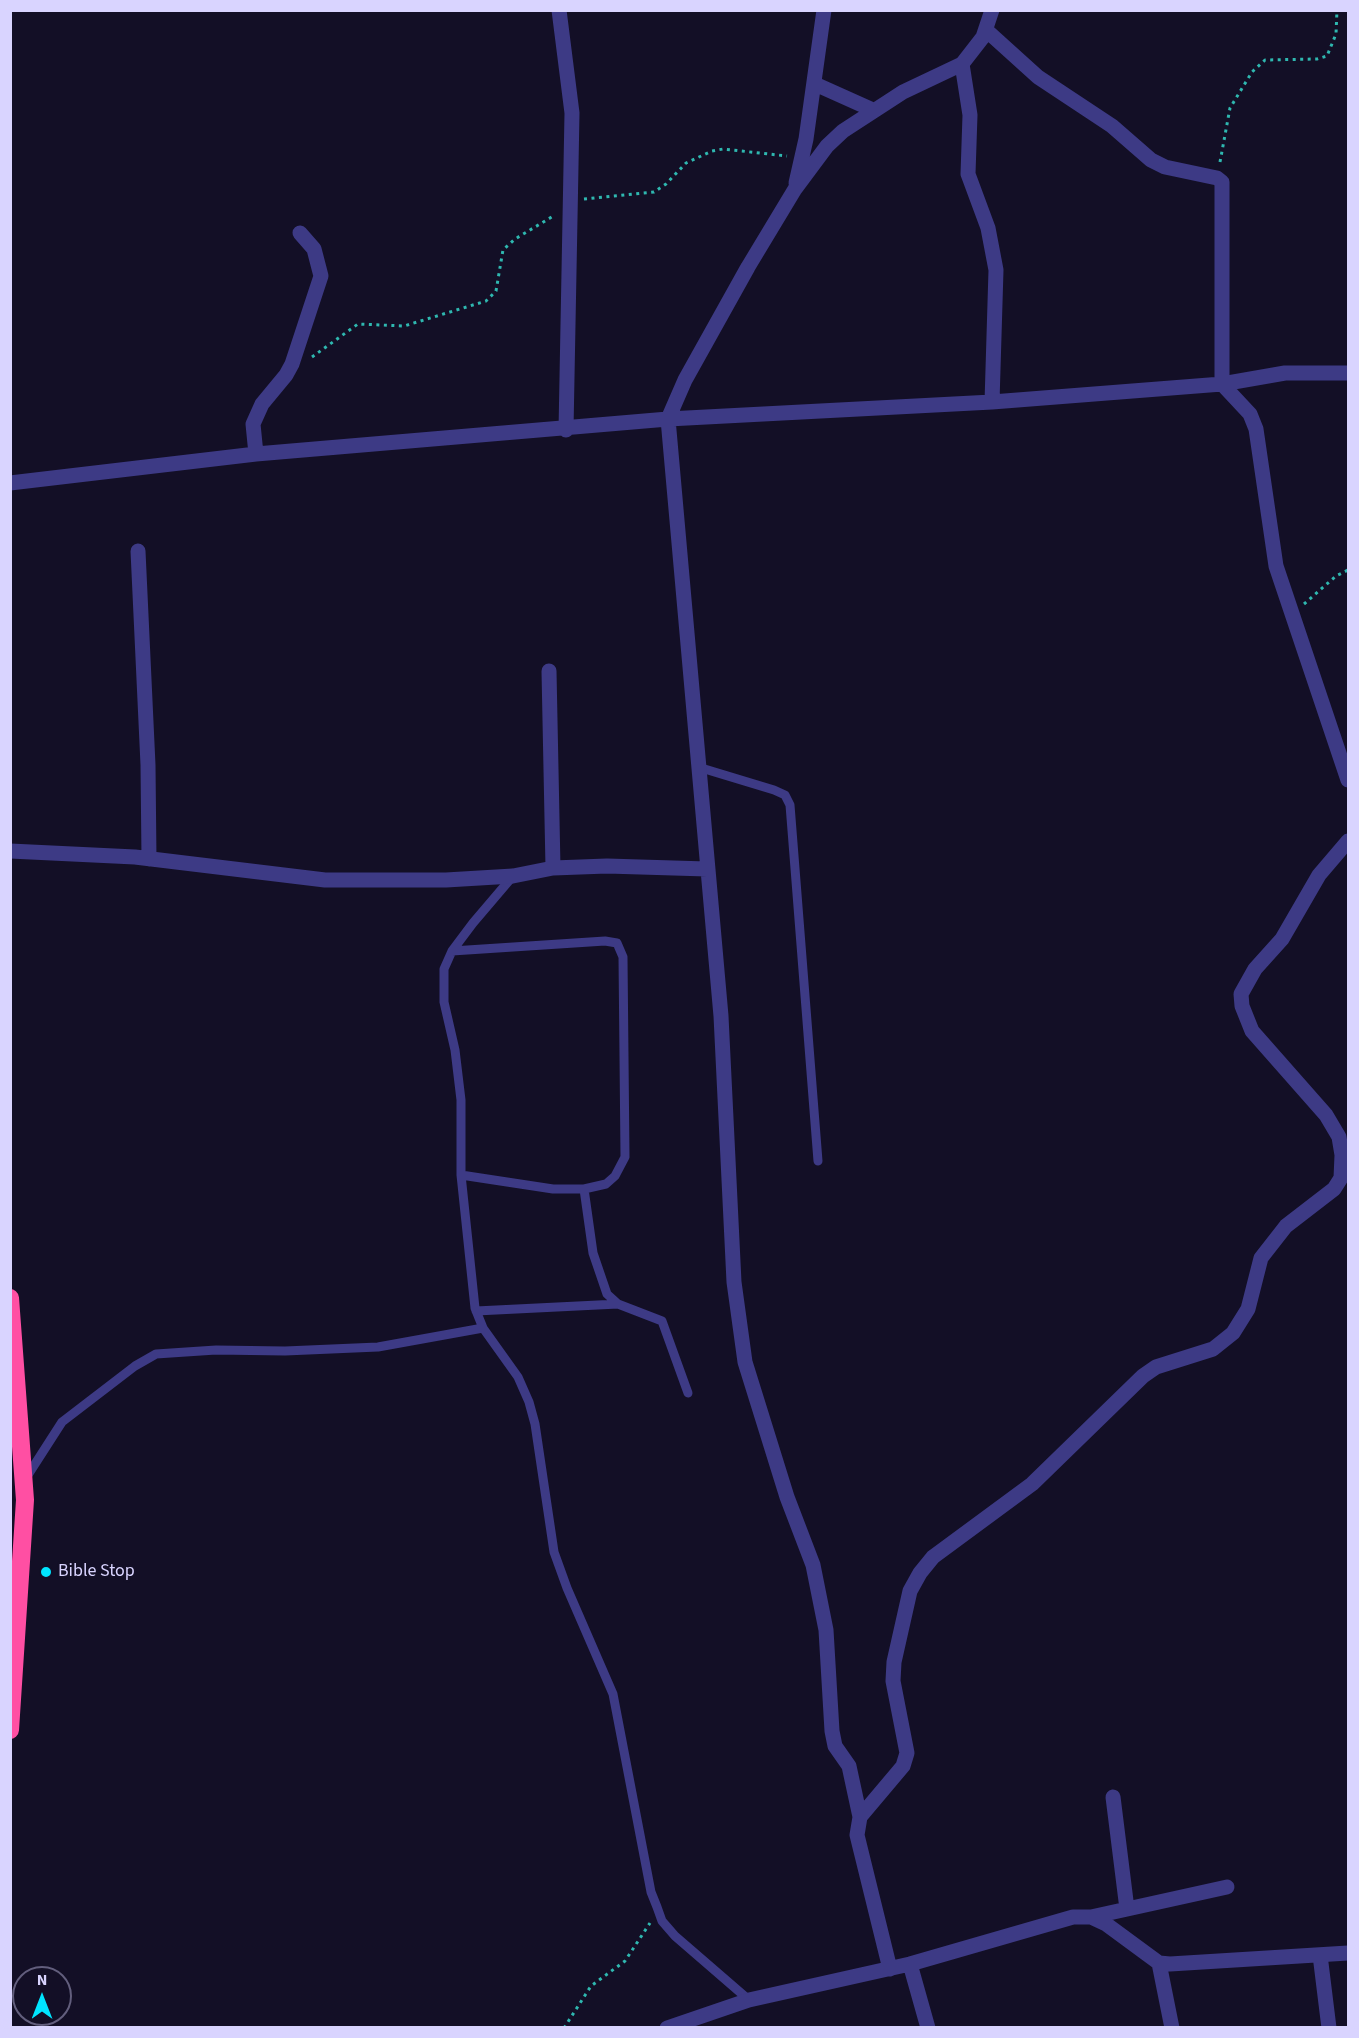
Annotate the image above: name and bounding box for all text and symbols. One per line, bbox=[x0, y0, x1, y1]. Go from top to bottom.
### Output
place label: Bible Stop bbox=[58, 1561, 135, 1583]
marker: Bible Stop bbox=[39, 1565, 53, 1579]
north arrow bbox=[12, 1966, 72, 2026]
text: N bbox=[37, 1969, 47, 1991]

